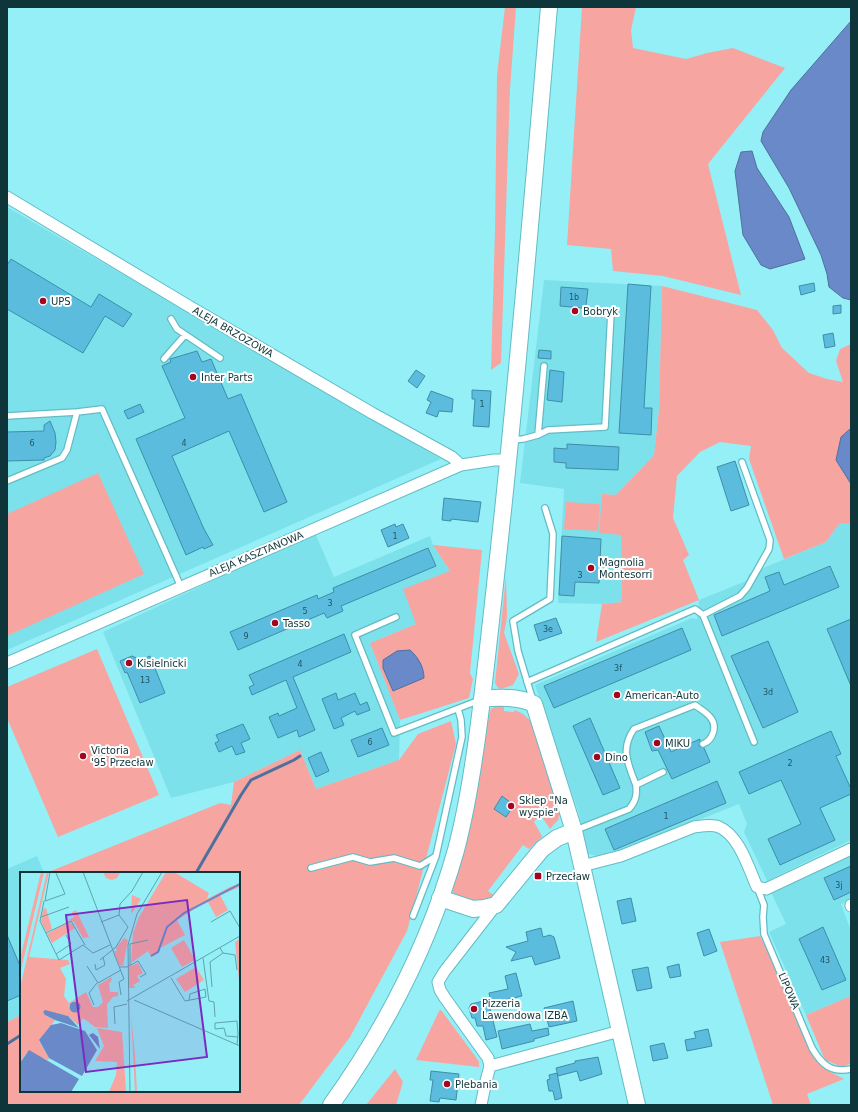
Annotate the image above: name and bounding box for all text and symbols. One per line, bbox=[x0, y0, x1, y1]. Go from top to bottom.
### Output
house number: 1b bbox=[569, 293, 579, 302]
marker: UPS bbox=[38, 296, 48, 306]
place label: UPS bbox=[51, 296, 71, 307]
street label: ALEJA BRZOZOWA bbox=[191, 304, 275, 360]
marker: Bobryk bbox=[570, 306, 580, 316]
place label: Bobryk bbox=[583, 306, 618, 317]
marker: Inter Parts bbox=[188, 372, 198, 382]
place label: Inter Parts bbox=[201, 372, 253, 383]
house number: 1 bbox=[479, 400, 485, 409]
house number: 6 bbox=[29, 439, 35, 448]
house number: 4 bbox=[181, 439, 187, 448]
street label: ALEJA KASZTANOWA bbox=[207, 529, 305, 579]
house number: 1 bbox=[392, 532, 398, 541]
place label: Magnolia Montesorri bbox=[599, 557, 652, 580]
marker: Magnolia Montesorri bbox=[586, 563, 596, 573]
house number: 3 bbox=[577, 571, 583, 580]
house number: 3 bbox=[327, 599, 333, 608]
house number: 5 bbox=[302, 607, 308, 616]
marker: Tasso bbox=[270, 618, 280, 628]
place label: Tasso bbox=[282, 618, 310, 629]
house number: 3e bbox=[543, 625, 553, 634]
house number: 9 bbox=[243, 632, 249, 641]
marker: Kisielnicki bbox=[124, 658, 134, 668]
place label: Kisielnicki bbox=[137, 658, 186, 669]
house number: 4 bbox=[297, 660, 303, 669]
house number: 3f bbox=[614, 664, 622, 673]
house number: 13 bbox=[140, 676, 150, 685]
house number: 3d bbox=[763, 688, 773, 697]
marker: American-Auto bbox=[612, 690, 622, 700]
place label: American-Auto bbox=[625, 690, 699, 701]
house number: 6 bbox=[367, 738, 373, 747]
marker: MIKU bbox=[652, 738, 662, 748]
place label: MIKU bbox=[665, 738, 690, 749]
place label: Victoria '95 Przecław bbox=[91, 745, 154, 768]
marker: Victoria '95 Przecław bbox=[78, 751, 88, 761]
marker: Dino bbox=[592, 752, 602, 762]
place label: Dino bbox=[605, 752, 628, 763]
house number: 2 bbox=[787, 759, 793, 768]
place label: Sklep "Na wyspie" bbox=[519, 795, 568, 818]
marker: Sklep "Na wyspie" bbox=[506, 801, 516, 811]
house number: 1 bbox=[663, 812, 669, 821]
marker: Przecław bbox=[533, 871, 543, 881]
place label: Przecław bbox=[546, 871, 590, 882]
inset map bbox=[20, 872, 240, 1092]
house number: 3j bbox=[835, 881, 843, 890]
house number: 43 bbox=[820, 956, 830, 965]
street label: LIPOWA bbox=[776, 971, 802, 1011]
place label: Pizzeria Lawendowa IZBA bbox=[482, 998, 568, 1021]
marker: Pizzeria Lawendowa IZBA bbox=[469, 1004, 479, 1014]
marker: Plebania bbox=[442, 1079, 452, 1089]
place label: Plebania bbox=[455, 1079, 498, 1090]

